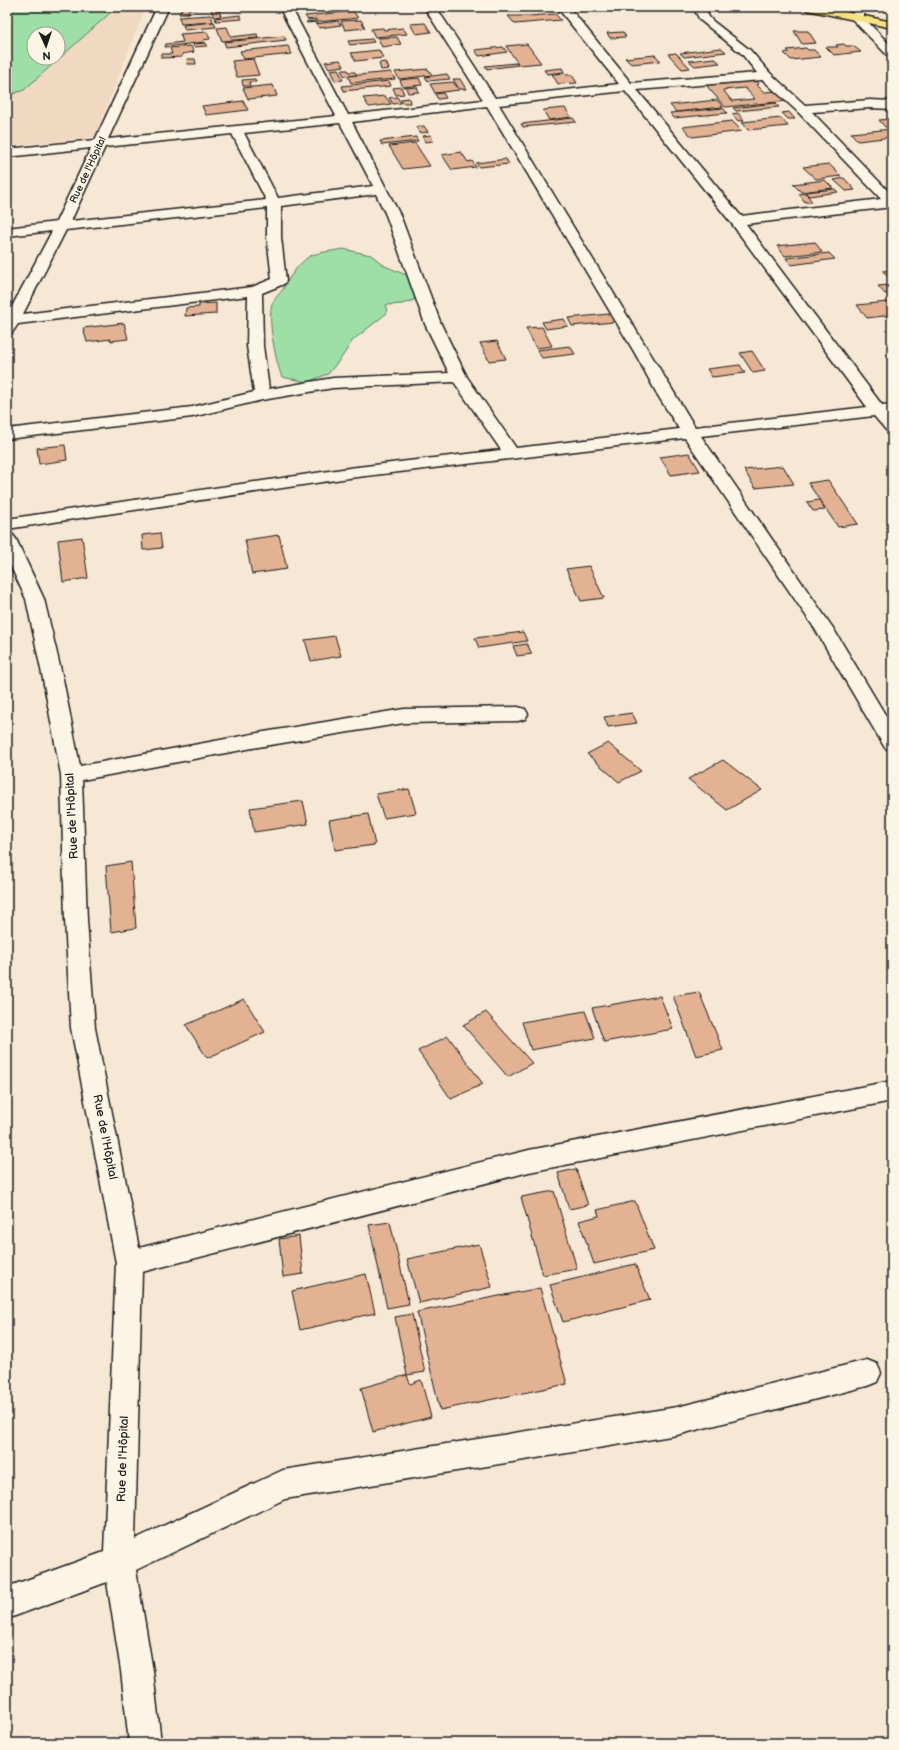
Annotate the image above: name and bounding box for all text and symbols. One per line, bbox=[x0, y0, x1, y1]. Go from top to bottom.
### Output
north arrow bbox=[26, 26, 66, 66]
text: N bbox=[42, 49, 51, 62]
street label: Rue de l'Hôpital bbox=[67, 135, 109, 205]
street label: Rue de l'Hôpital bbox=[62, 773, 82, 859]
street label: Rue de l'Hôpital bbox=[89, 1093, 121, 1181]
street label: Rue de l'Hôpital bbox=[114, 1416, 132, 1502]

